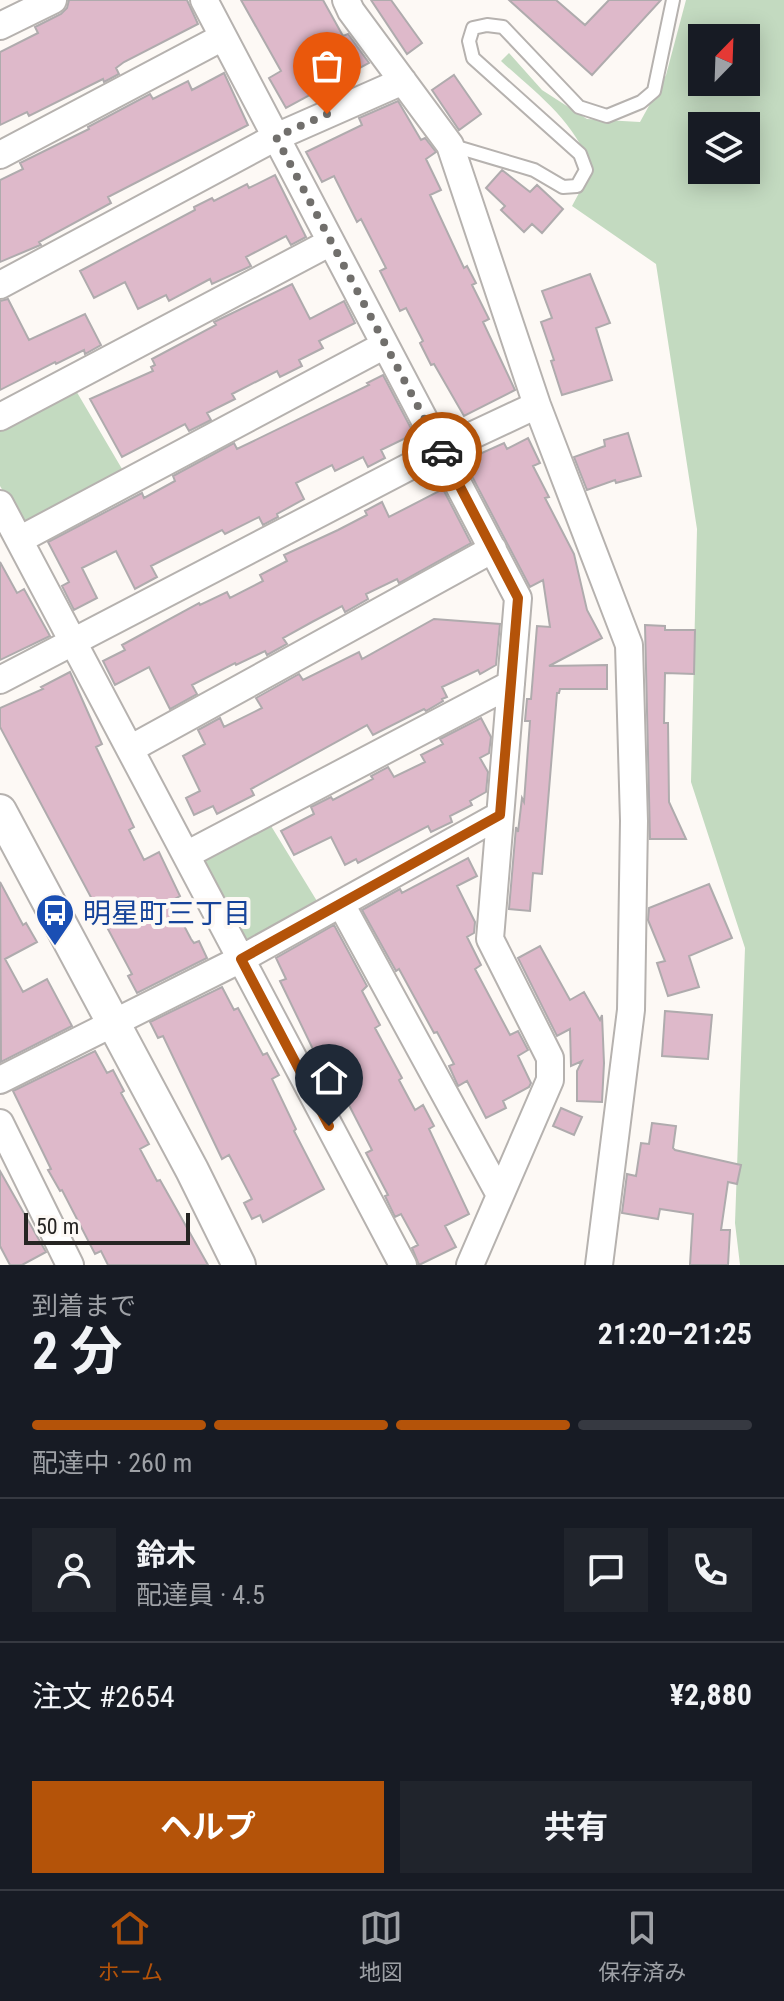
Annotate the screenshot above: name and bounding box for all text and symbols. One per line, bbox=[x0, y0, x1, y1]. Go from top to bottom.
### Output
north arrow bbox=[688, 24, 760, 96]
map controls bbox=[688, 24, 760, 184]
pin bbox=[293, 32, 361, 114]
icon: bag bbox=[305, 44, 349, 88]
button: layers bbox=[688, 112, 760, 184]
courier bbox=[402, 412, 482, 492]
icon: car bbox=[420, 430, 464, 474]
bus stop icon: 明星町三丁目 bbox=[34, 892, 76, 947]
place label: 明星町三丁目 bbox=[83, 897, 251, 930]
pin bbox=[295, 1044, 363, 1126]
icon: home bbox=[307, 1056, 351, 1100]
scale bar bbox=[24, 1209, 190, 1245]
text: 50 m bbox=[36, 1214, 79, 1239]
text: 到着まで bbox=[32, 1291, 136, 1321]
text: 21:20–21:25 bbox=[598, 1316, 752, 1351]
text: 2 分 bbox=[32, 1321, 122, 1382]
text: 配達中 · 260 m bbox=[32, 1448, 192, 1478]
button: person bbox=[32, 1528, 116, 1612]
button: chat bbox=[564, 1528, 648, 1612]
button: phone bbox=[668, 1528, 752, 1612]
text: 鈴木 bbox=[136, 1537, 196, 1572]
text: 配達員 · 4.5 bbox=[136, 1580, 265, 1610]
text: ¥2,880 bbox=[670, 1677, 752, 1712]
text: 注文 #2654 bbox=[32, 1679, 175, 1714]
button: ヘルプ bbox=[32, 1781, 384, 1873]
button: 共有 bbox=[400, 1781, 752, 1873]
tab: ホーム bbox=[98, 1906, 163, 1986]
tab: 地図 bbox=[359, 1906, 403, 1986]
tab: 保存済み bbox=[598, 1906, 686, 1986]

